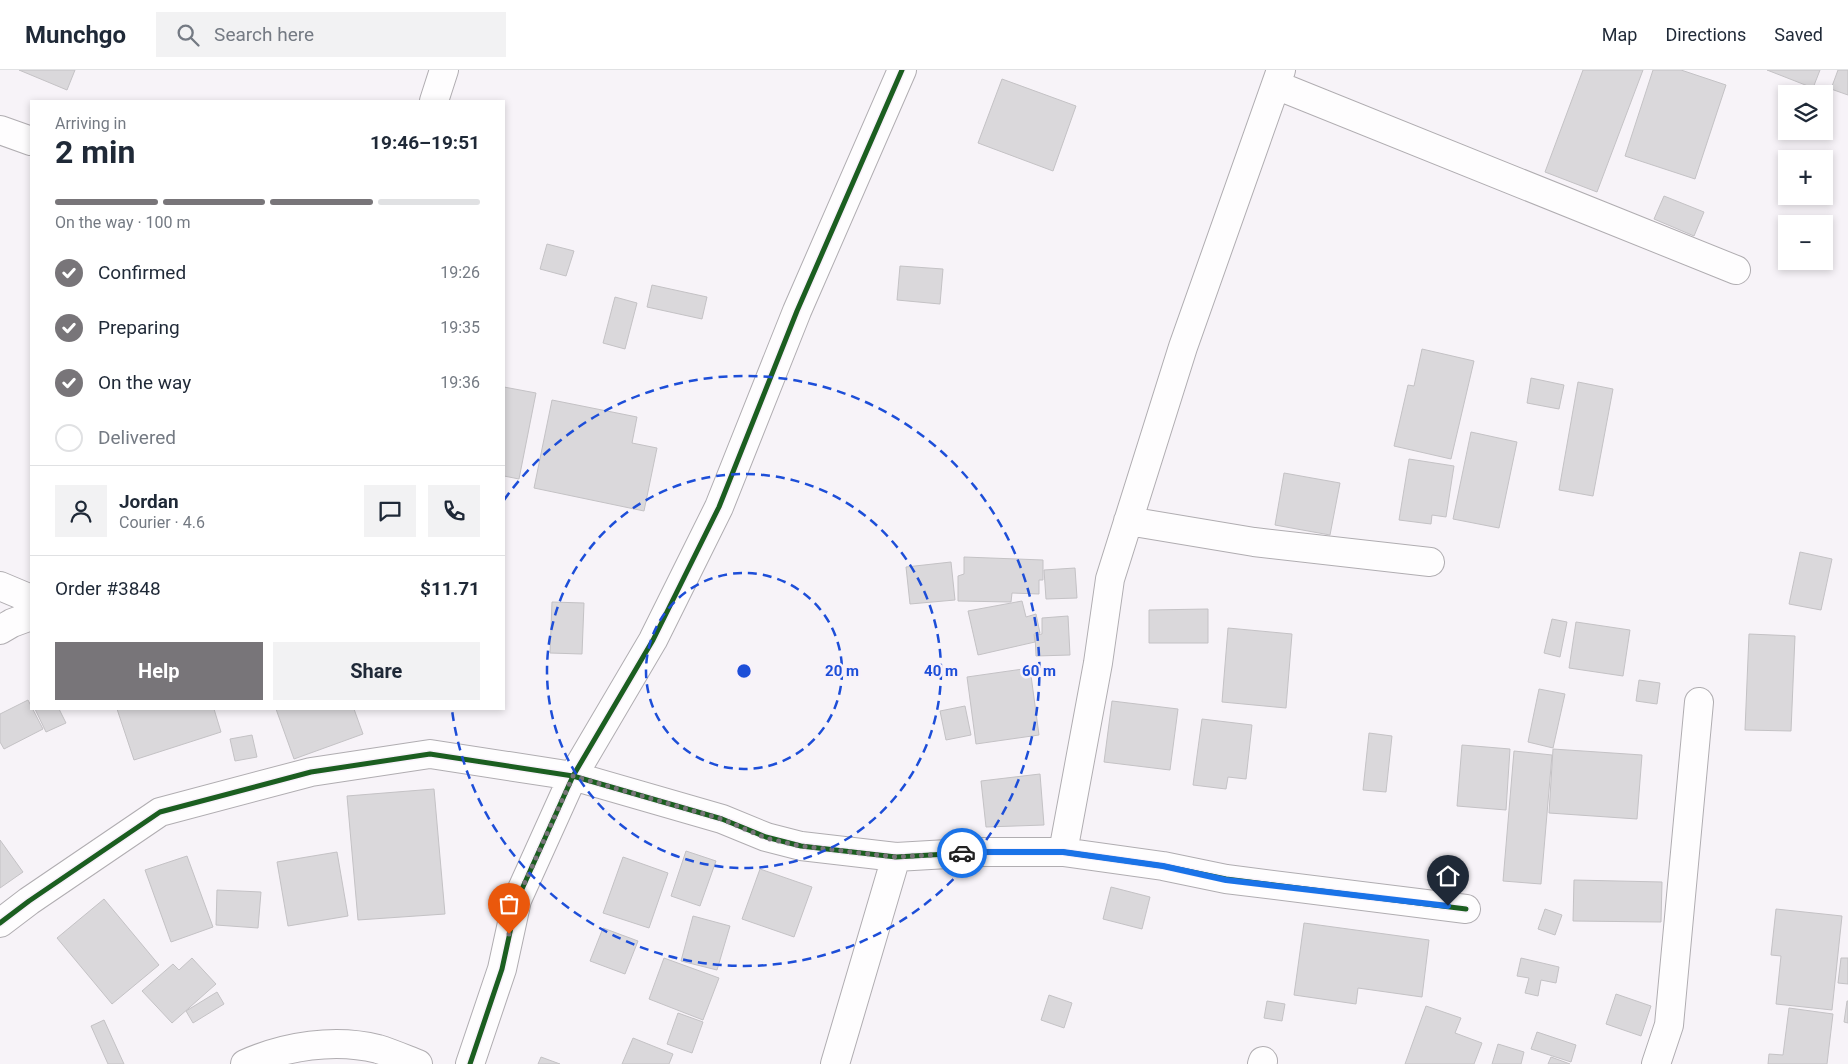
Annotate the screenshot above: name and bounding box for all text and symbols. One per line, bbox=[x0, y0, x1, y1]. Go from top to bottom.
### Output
search box bbox=[156, 12, 506, 57]
text: Munchgo bbox=[25, 21, 126, 49]
icon: search bbox=[174, 21, 202, 49]
text: Search here bbox=[214, 23, 314, 46]
text: Map bbox=[1602, 24, 1637, 45]
text: Directions bbox=[1665, 24, 1746, 45]
text: Saved bbox=[1774, 24, 1823, 45]
map controls bbox=[1778, 85, 1833, 270]
button: layers bbox=[1778, 85, 1833, 140]
text: Arriving in bbox=[55, 114, 126, 133]
text: 19:46–19:51 bbox=[370, 131, 480, 154]
text: 2 min bbox=[55, 133, 135, 171]
button: + bbox=[1778, 150, 1833, 205]
text: On the way · 100 m bbox=[55, 213, 191, 232]
button: − bbox=[1778, 215, 1833, 270]
icon: check bbox=[55, 259, 83, 287]
text: Confirmed bbox=[98, 261, 186, 284]
text: 19:26 bbox=[440, 263, 480, 282]
icon: check bbox=[55, 314, 83, 342]
text: Preparing bbox=[98, 316, 180, 339]
text: 19:35 bbox=[440, 318, 480, 337]
icon: check bbox=[55, 369, 83, 397]
text: On the way bbox=[98, 371, 191, 394]
text: 19:36 bbox=[440, 373, 480, 392]
text: Delivered bbox=[98, 426, 176, 449]
button: person bbox=[55, 485, 107, 537]
button: chat bbox=[364, 485, 416, 537]
button: phone bbox=[428, 485, 480, 537]
text: Jordan bbox=[119, 490, 179, 513]
text: Courier · 4.6 bbox=[119, 513, 205, 532]
text: Order #3848 bbox=[55, 577, 161, 600]
text: $11.71 bbox=[420, 577, 480, 600]
button: Help bbox=[55, 642, 263, 700]
button: Share bbox=[273, 642, 480, 700]
centre of rings bbox=[735, 662, 753, 680]
text: 20 m bbox=[825, 662, 859, 680]
text: 40 m bbox=[924, 662, 958, 680]
text: 60 m bbox=[1022, 662, 1056, 680]
courier bbox=[937, 828, 987, 878]
icon: car bbox=[948, 839, 976, 867]
pin bbox=[1427, 855, 1469, 906]
icon: home bbox=[1434, 862, 1462, 890]
pin bbox=[488, 883, 530, 934]
icon: bag bbox=[495, 890, 523, 918]

